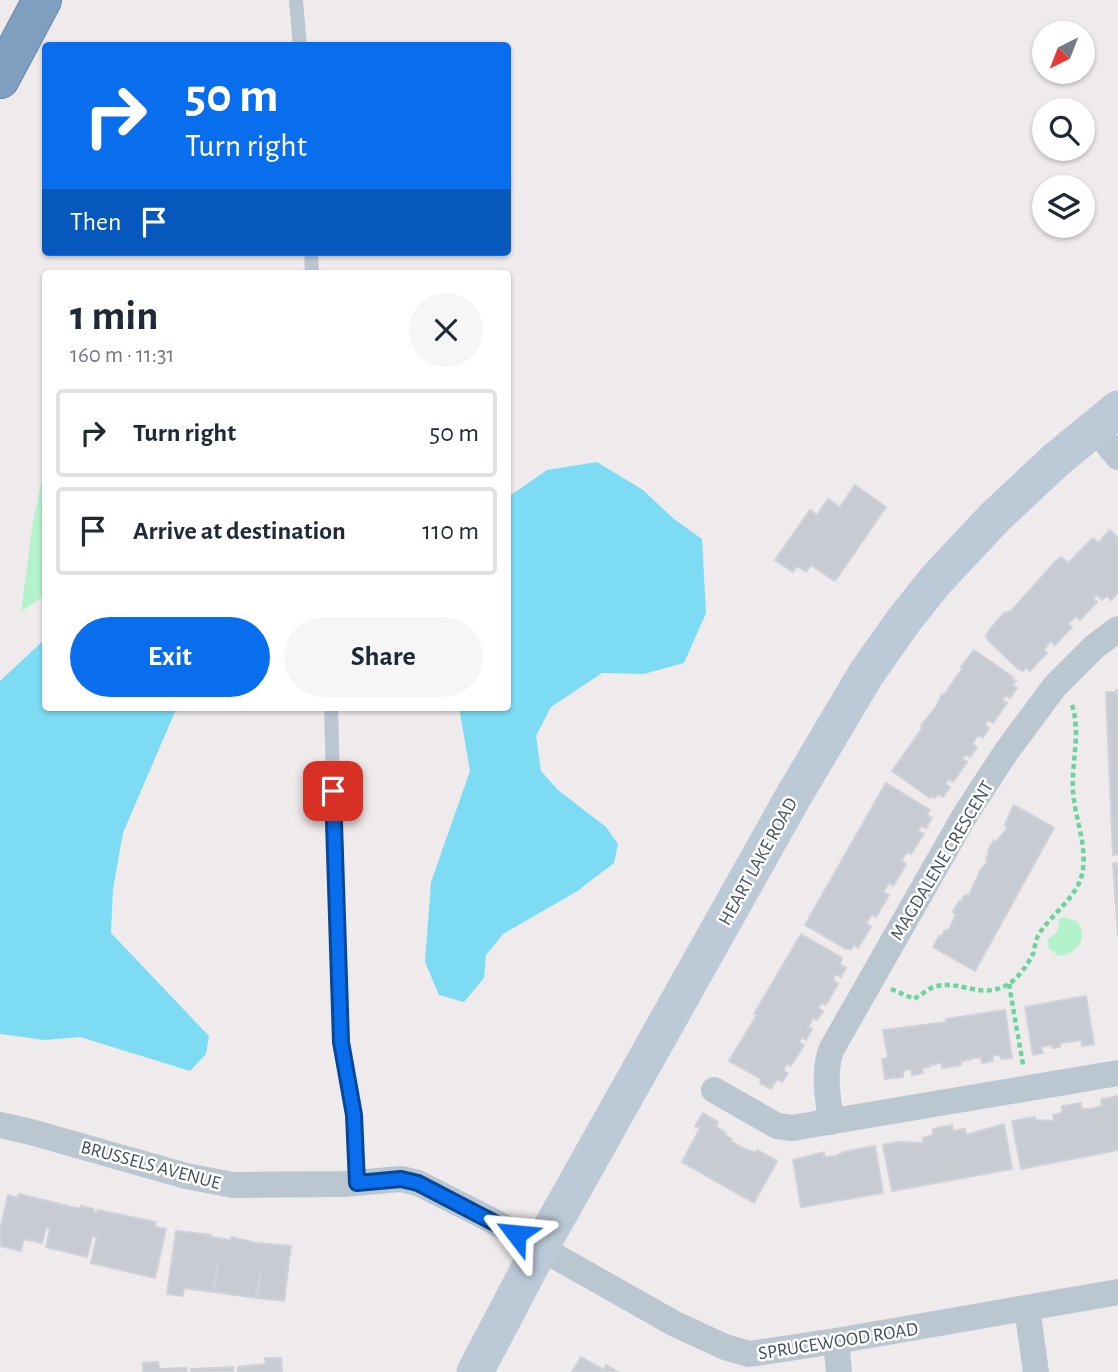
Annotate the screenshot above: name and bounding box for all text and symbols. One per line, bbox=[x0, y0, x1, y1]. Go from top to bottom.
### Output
north arrow bbox=[1032, 21, 1096, 84]
map controls bbox=[1032, 21, 1095, 238]
icon: right bbox=[70, 70, 161, 161]
text: 50 m bbox=[185, 72, 279, 121]
button: search bbox=[1032, 98, 1095, 161]
text: Turn right bbox=[185, 130, 307, 162]
button: layers bbox=[1032, 175, 1095, 238]
icon: arrive bbox=[135, 203, 173, 241]
text: Then bbox=[70, 209, 121, 235]
button: close bbox=[409, 293, 483, 367]
text: 1 min bbox=[70, 295, 159, 337]
text: 160 m · 11:31 bbox=[70, 344, 174, 367]
icon: right bbox=[74, 414, 112, 452]
text: Turn right bbox=[133, 420, 236, 446]
text: 50 m bbox=[429, 420, 479, 446]
icon: arrive bbox=[74, 512, 112, 550]
text: Arrive at destination bbox=[133, 518, 346, 544]
text: 110 m bbox=[422, 518, 479, 544]
button: Exit bbox=[70, 617, 270, 697]
button: Share bbox=[284, 617, 483, 697]
pin bbox=[303, 761, 363, 821]
icon: arrive bbox=[314, 772, 352, 810]
street label: MAGDALENE CRESCENT bbox=[887, 778, 997, 944]
street label: HEART LAKE ROAD bbox=[715, 795, 801, 929]
street label: BRUSSELS AVENUE bbox=[79, 1138, 223, 1193]
position arrow bbox=[479, 1197, 553, 1271]
street label: SPRUCEWOOD ROAD bbox=[757, 1319, 920, 1364]

